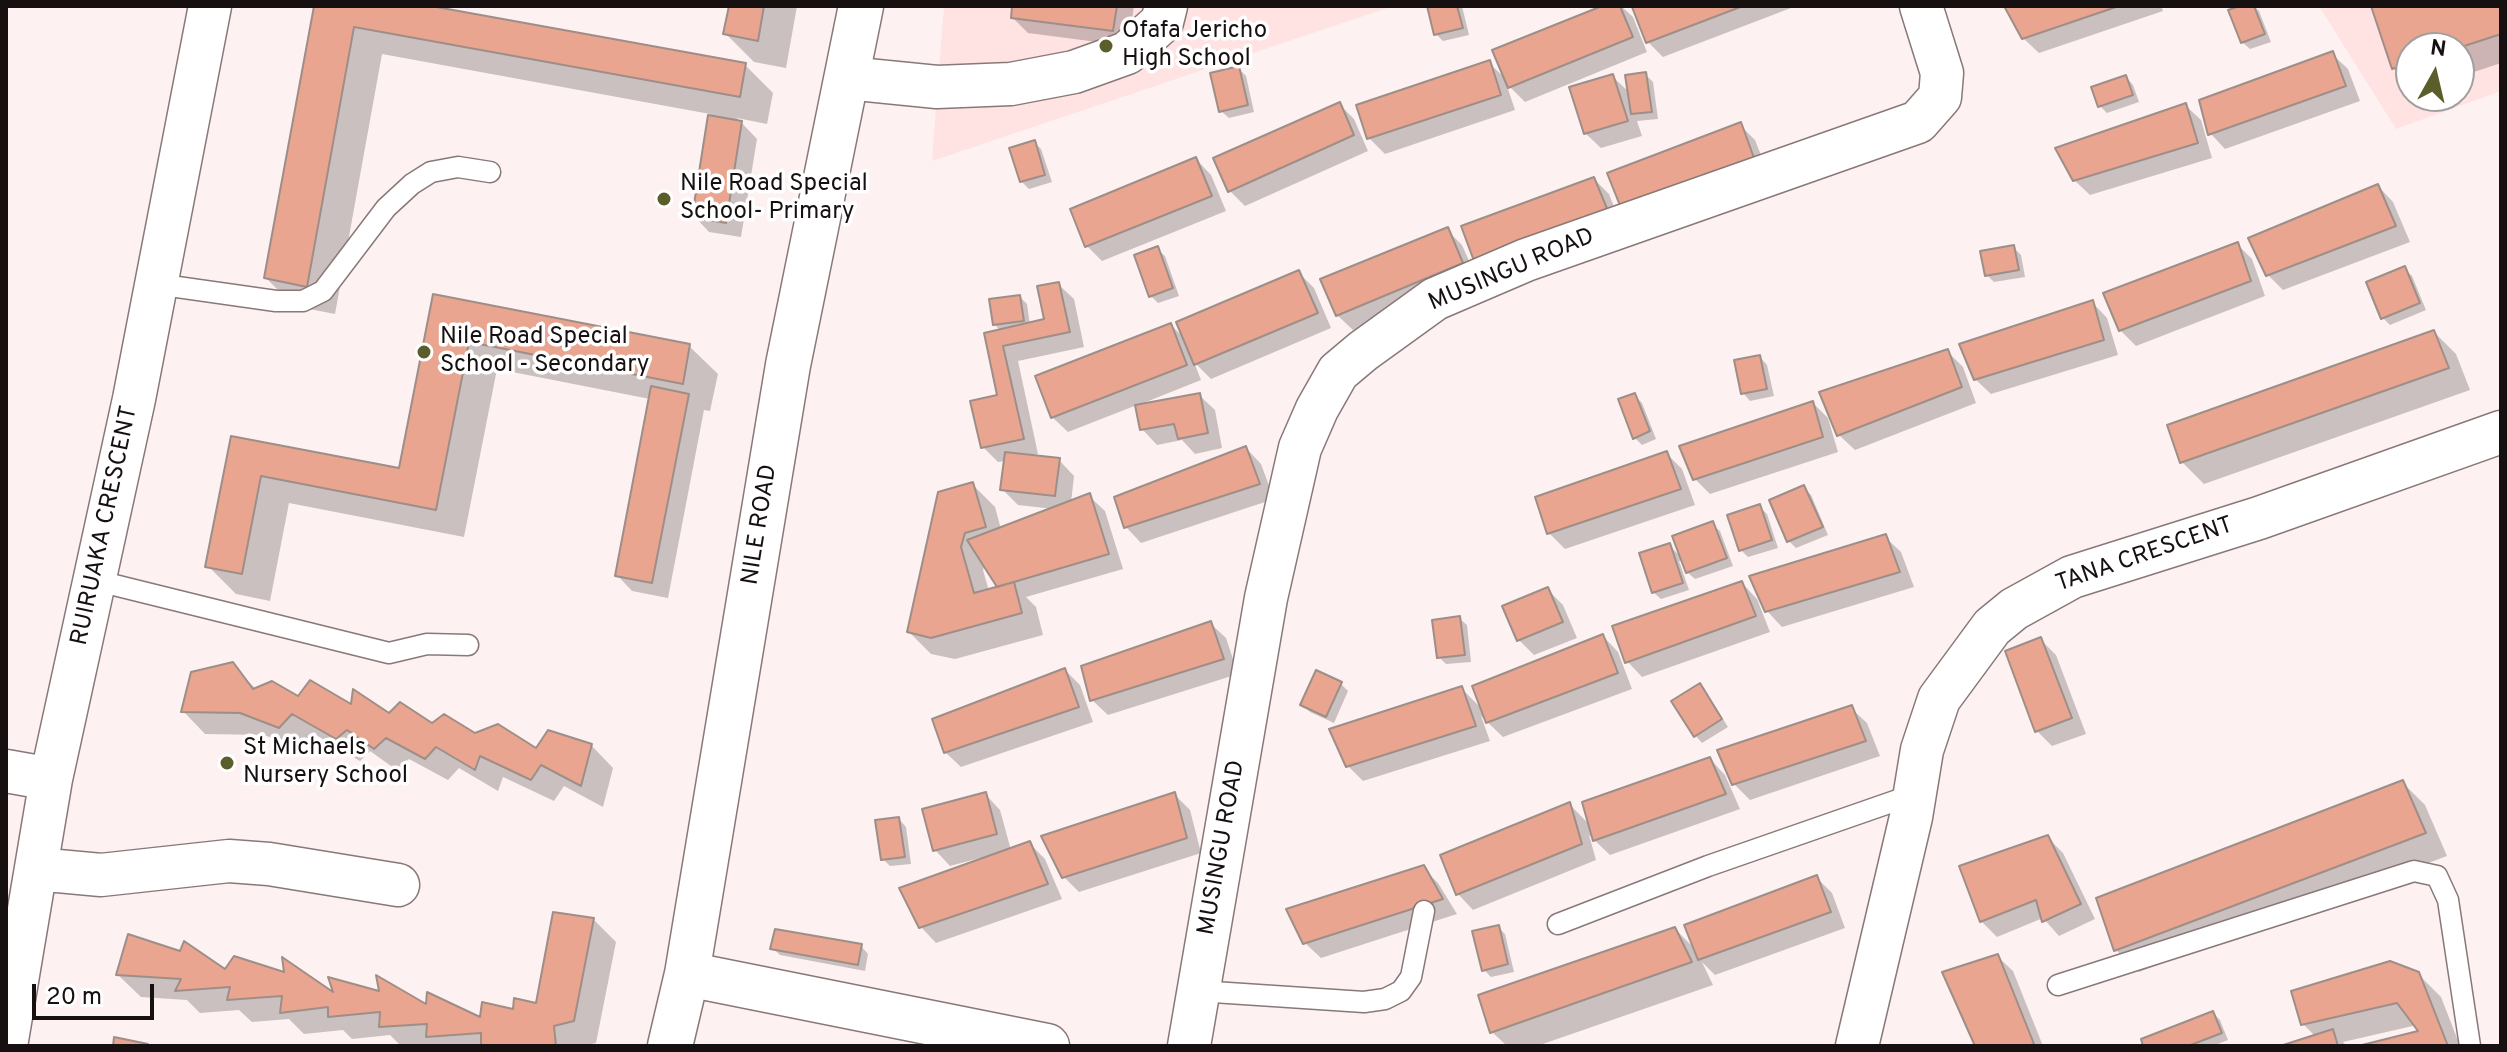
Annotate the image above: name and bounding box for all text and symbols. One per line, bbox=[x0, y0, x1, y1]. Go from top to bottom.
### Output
place label: Ofafa Jericho High School bbox=[1122, 18, 1267, 74]
north arrow bbox=[2395, 32, 2475, 112]
text: N bbox=[2428, 35, 2448, 64]
marker: Ofafa Jericho High School bbox=[1097, 37, 1115, 55]
place label: Nile Road Special School- Primary bbox=[680, 171, 868, 227]
marker: Nile Road Special School- Primary bbox=[655, 190, 673, 208]
street label: MUSINGU ROAD bbox=[1425, 223, 1599, 319]
place label: Nile Road Special School - Secondary bbox=[440, 324, 649, 380]
marker: Nile Road Special School - Secondary bbox=[415, 343, 433, 361]
street label: RUIRUAKA CRESCENT bbox=[67, 404, 145, 648]
street label: NILE ROAD bbox=[737, 463, 785, 587]
street label: TANA CRESCENT bbox=[2053, 512, 2237, 600]
place label: St Michaels Nursery School bbox=[243, 735, 408, 791]
marker: St Michaels Nursery School bbox=[218, 754, 236, 772]
street label: MUSINGU ROAD bbox=[1193, 758, 1253, 938]
scale bar bbox=[36, 968, 158, 1018]
text: 20 m bbox=[46, 983, 102, 1013]

